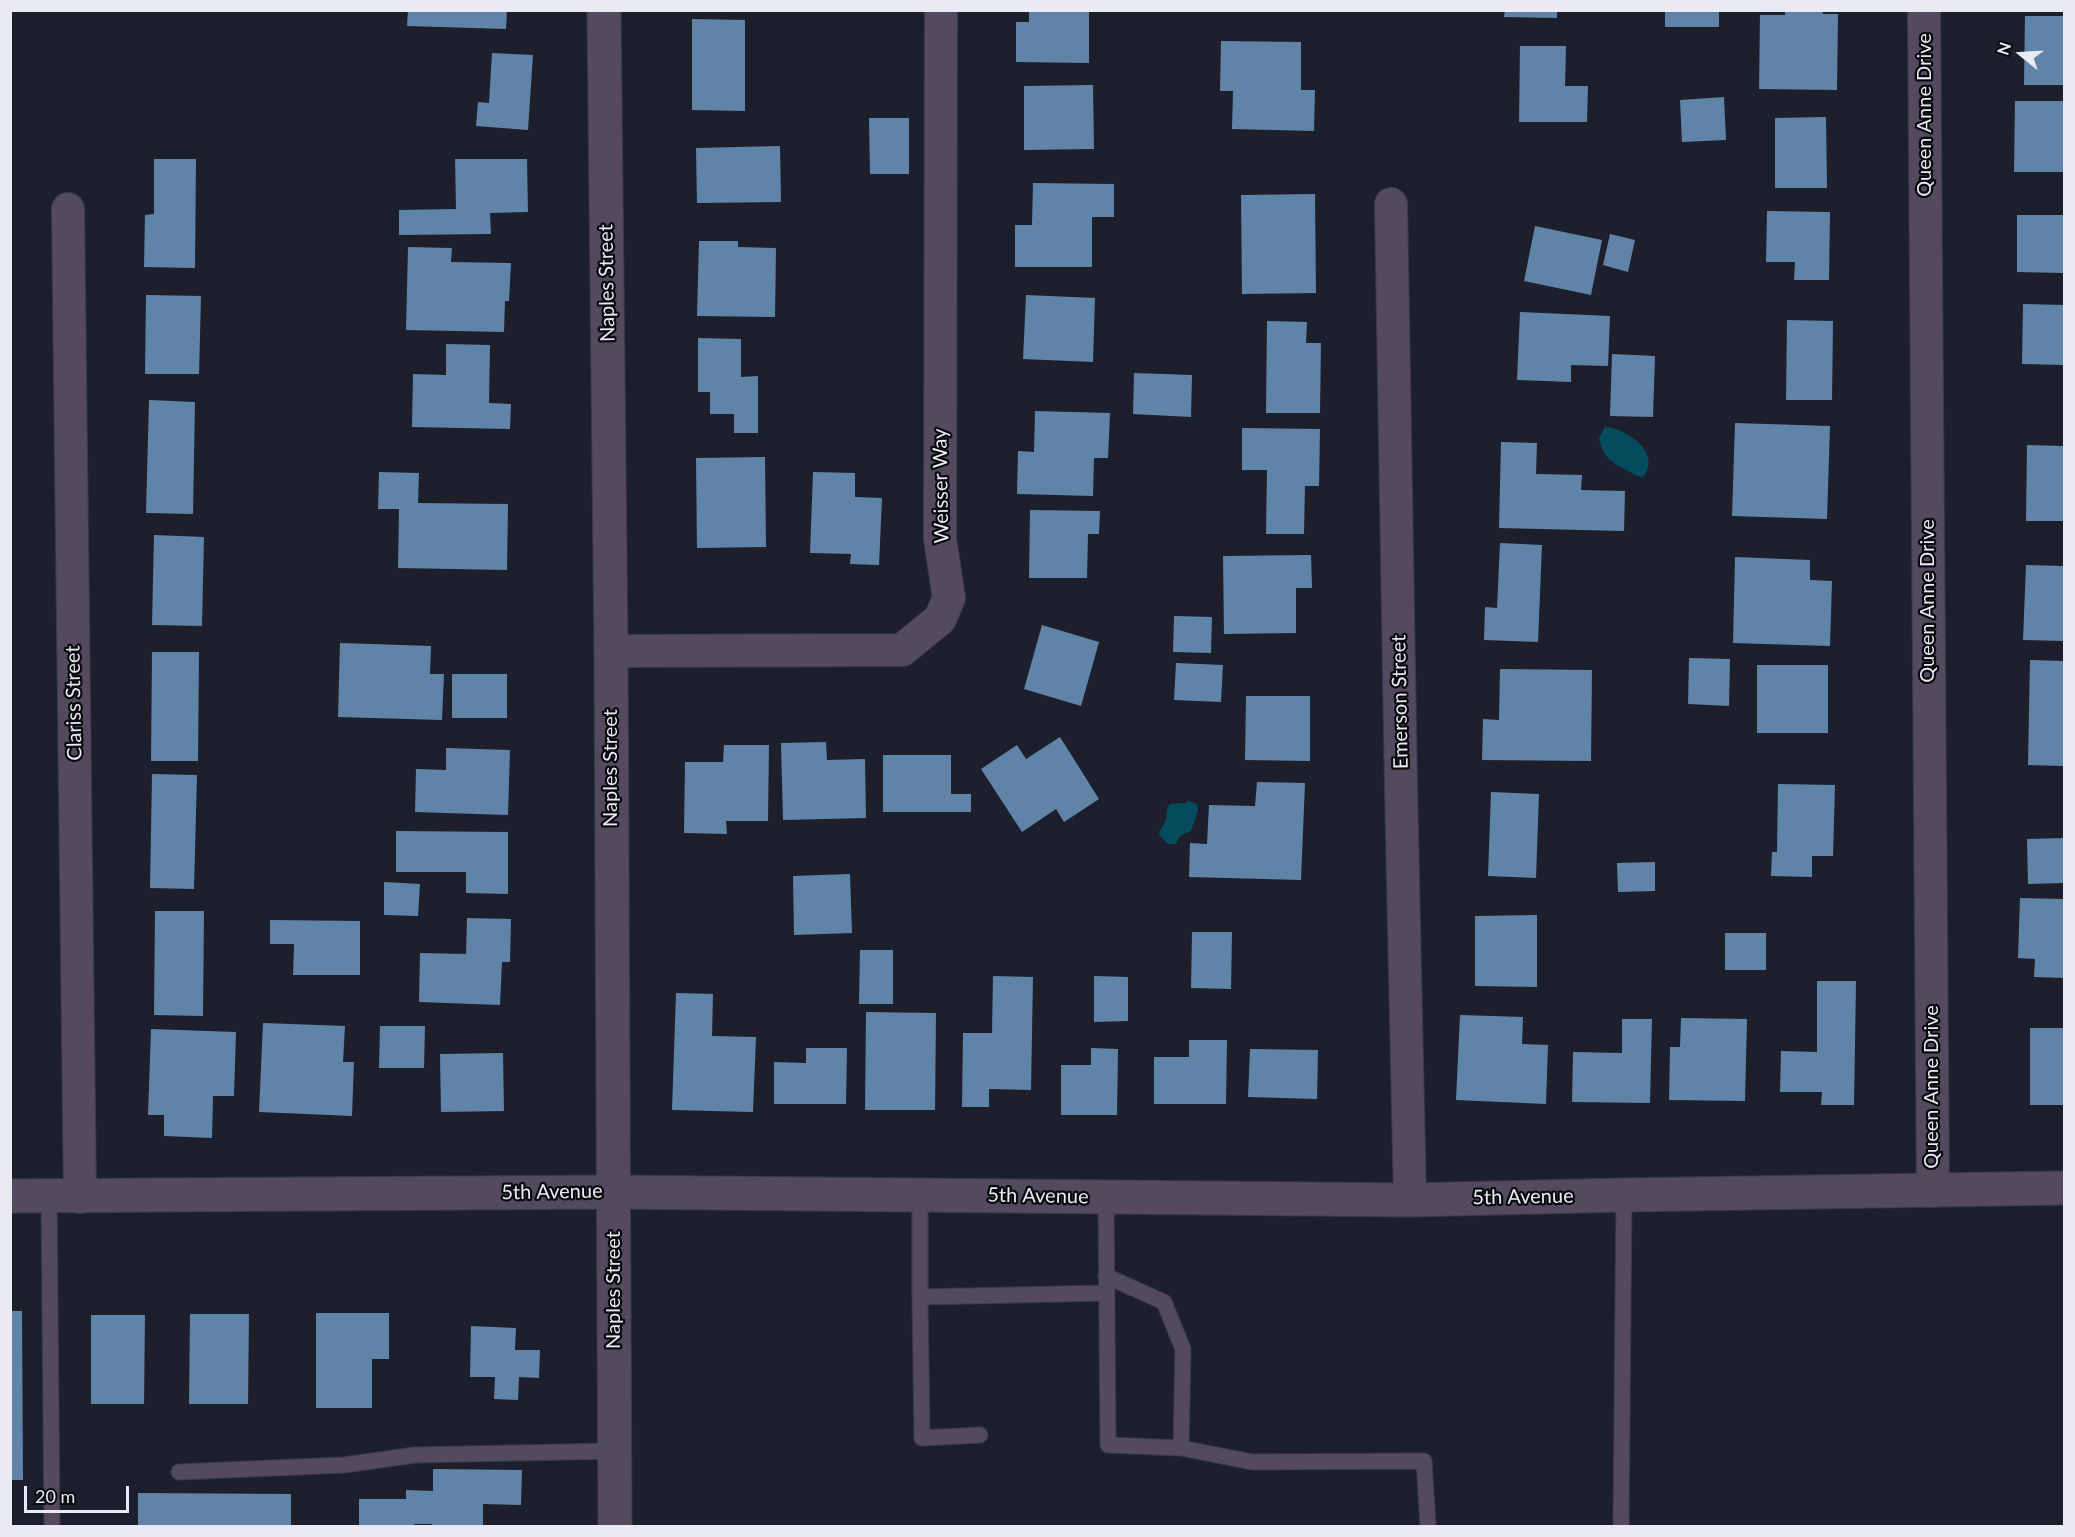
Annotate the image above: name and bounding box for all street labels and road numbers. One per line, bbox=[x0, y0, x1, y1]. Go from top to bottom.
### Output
street label: Queen Anne Drive bbox=[1913, 33, 1937, 197]
street label: Naples Street bbox=[594, 224, 620, 342]
street label: Weisser Way bbox=[928, 428, 954, 544]
street label: Queen Anne Drive bbox=[1916, 519, 1940, 683]
street label: Emerson Street bbox=[1387, 635, 1413, 769]
street label: Clariss Street bbox=[61, 645, 87, 761]
street label: Naples Street bbox=[599, 709, 623, 827]
street label: Queen Anne Drive bbox=[1920, 1005, 1944, 1169]
street label: 5th Avenue bbox=[501, 1179, 603, 1205]
street label: 5th Avenue bbox=[987, 1183, 1089, 1209]
street label: 5th Avenue bbox=[1472, 1184, 1574, 1210]
street label: Naples Street bbox=[602, 1231, 626, 1349]

